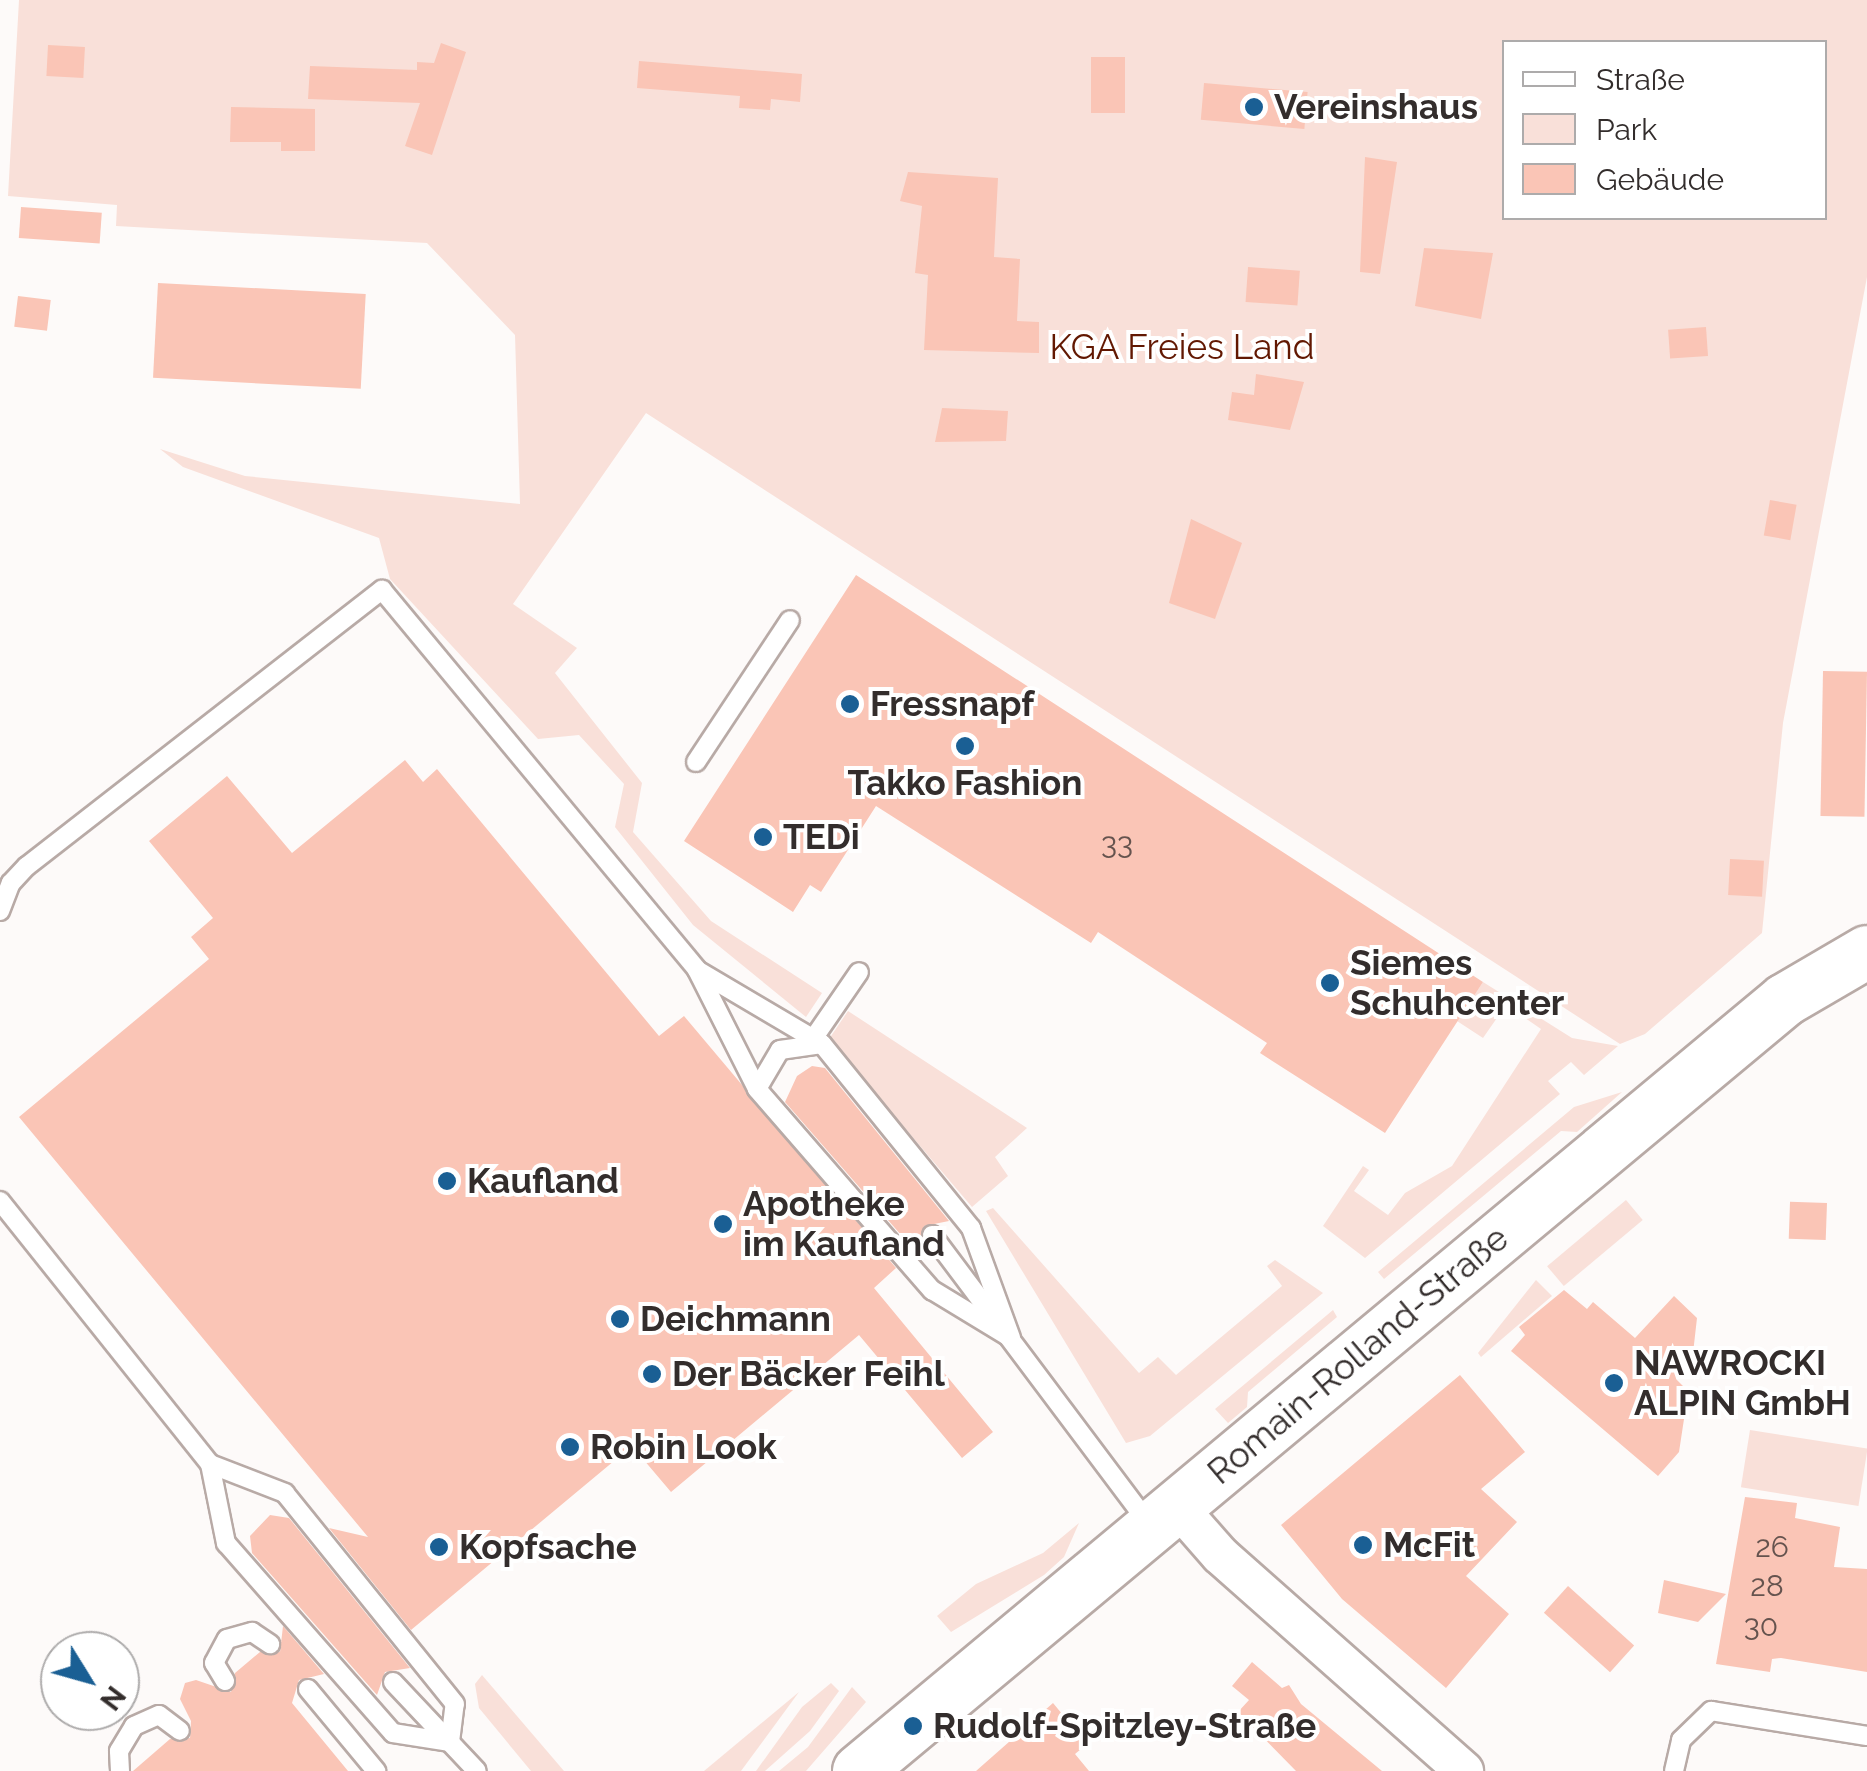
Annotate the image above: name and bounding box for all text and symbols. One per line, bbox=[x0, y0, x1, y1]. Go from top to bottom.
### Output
legend bbox=[1502, 40, 1827, 220]
text: Straße bbox=[1596, 62, 1685, 97]
place label: Vereinshaus bbox=[1274, 86, 1478, 128]
marker: Vereinshaus bbox=[1243, 96, 1265, 118]
text: Park bbox=[1596, 112, 1657, 147]
text: Gebäude bbox=[1596, 162, 1724, 197]
park label: KGA Freies Land bbox=[1049, 326, 1315, 368]
place label: Fressnapf bbox=[870, 683, 1034, 725]
marker: Fressnapf bbox=[839, 693, 861, 715]
marker: Takko Fashion bbox=[954, 735, 976, 757]
place label: Takko Fashion bbox=[848, 762, 1082, 804]
place label: TEDi bbox=[783, 816, 860, 858]
marker: TEDi bbox=[752, 826, 774, 848]
house number: 33 bbox=[1101, 826, 1133, 862]
place label: Siemes Schuhcenter bbox=[1350, 942, 1564, 1024]
marker: Siemes Schuhcenter bbox=[1319, 972, 1341, 994]
place label: Kaufland bbox=[467, 1160, 619, 1202]
marker: Kaufland bbox=[436, 1170, 458, 1192]
place label: Apotheke im Kaufland bbox=[743, 1183, 945, 1265]
marker: Apotheke im Kaufland bbox=[712, 1213, 734, 1235]
street label: Romain-Rolland-Straße bbox=[1199, 1217, 1517, 1493]
place label: Deichmann bbox=[640, 1298, 831, 1340]
marker: Deichmann bbox=[609, 1308, 631, 1330]
place label: NAWROCKI ALPIN GmbH bbox=[1634, 1342, 1851, 1424]
place label: Der Bäcker Feihl bbox=[672, 1353, 946, 1395]
marker: Der Bäcker Feihl bbox=[641, 1363, 663, 1385]
marker: NAWROCKI ALPIN GmbH bbox=[1603, 1372, 1625, 1394]
place label: Robin Look bbox=[590, 1426, 777, 1468]
marker: Robin Look bbox=[559, 1436, 581, 1458]
place label: McFit bbox=[1383, 1524, 1475, 1566]
place label: Kopfsache bbox=[459, 1526, 637, 1568]
house number: 26 bbox=[1755, 1529, 1789, 1565]
marker: McFit bbox=[1352, 1534, 1374, 1556]
marker: Kopfsache bbox=[428, 1536, 450, 1558]
house number: 28 bbox=[1750, 1568, 1784, 1604]
house number: 30 bbox=[1744, 1608, 1778, 1644]
north arrow bbox=[40, 1631, 140, 1731]
text: N bbox=[93, 1680, 132, 1717]
place label: Rudolf-Spitzley-Straße bbox=[933, 1705, 1316, 1747]
marker: Rudolf-Spitzley-Straße bbox=[902, 1715, 924, 1737]

